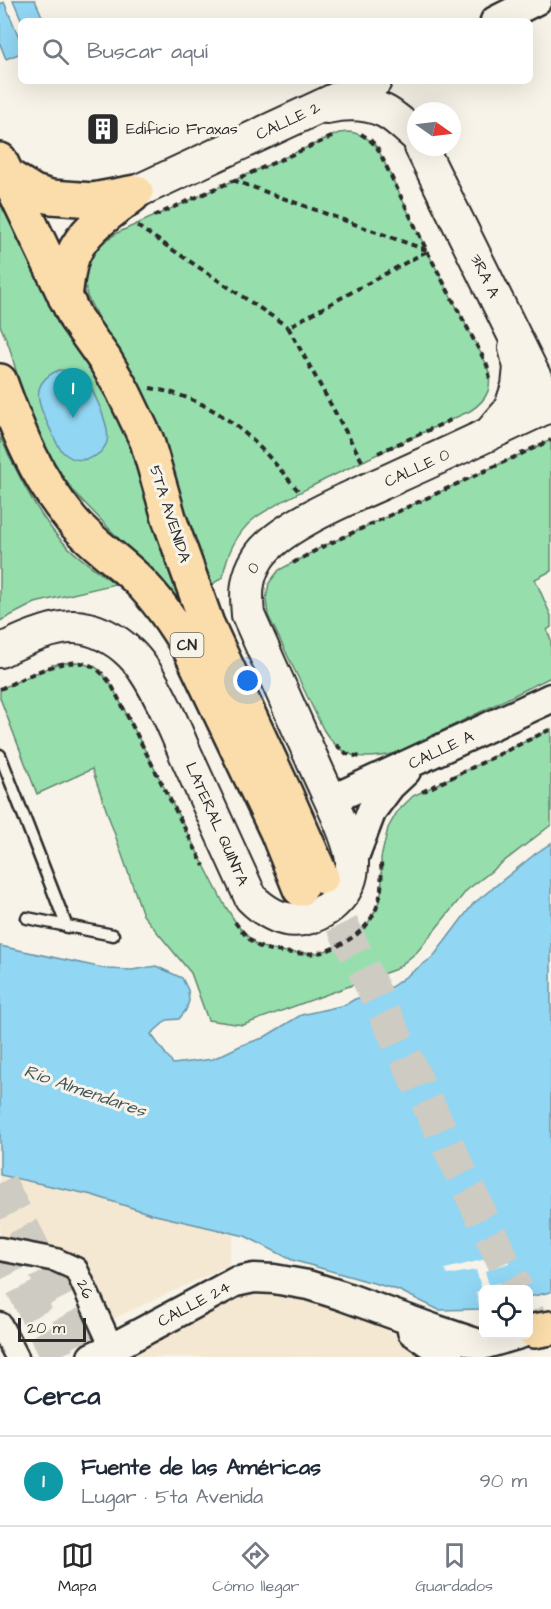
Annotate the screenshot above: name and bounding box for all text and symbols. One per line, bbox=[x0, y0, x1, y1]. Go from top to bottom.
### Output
search box bbox=[18, 18, 533, 84]
icon: search bbox=[39, 35, 72, 68]
text: Buscar aquí bbox=[87, 36, 208, 67]
street label: CALLE 2 bbox=[252, 96, 324, 146]
north arrow bbox=[407, 102, 461, 156]
building icon: Edificio Fraxas bbox=[85, 111, 121, 147]
place label: Edificio Fraxas bbox=[126, 118, 238, 140]
street label: 3RA A bbox=[465, 250, 505, 302]
pin: 1 bbox=[54, 368, 92, 418]
street label: CALLE 0 bbox=[381, 443, 453, 493]
street label: 5TA AVENIDA bbox=[144, 463, 196, 565]
street label: 0 bbox=[241, 559, 265, 577]
road number: CN bbox=[170, 633, 204, 657]
your location bbox=[233, 666, 262, 695]
street label: CALLE A bbox=[405, 725, 477, 775]
street label: LATERAL QUINTA bbox=[180, 759, 254, 889]
water label: Río Almendares bbox=[21, 1058, 150, 1124]
street label: 26 bbox=[71, 1276, 99, 1302]
street label: CALLE 24 bbox=[154, 1276, 234, 1332]
map controls bbox=[479, 1285, 533, 1339]
button: locate bbox=[479, 1285, 533, 1339]
scale bar bbox=[18, 1315, 86, 1342]
text: 20 m bbox=[27, 1317, 65, 1339]
text: Cerca bbox=[24, 1378, 101, 1414]
text: Fuente de las Américas bbox=[81, 1452, 321, 1483]
text: 1 bbox=[42, 1467, 45, 1495]
text: 90 m bbox=[479, 1467, 527, 1495]
text: Lugar · 5ta Avenida bbox=[81, 1483, 263, 1511]
tab: Mapa bbox=[58, 1539, 96, 1597]
tab: Cómo llegar bbox=[212, 1539, 299, 1597]
tab: Guardados bbox=[415, 1539, 493, 1597]

